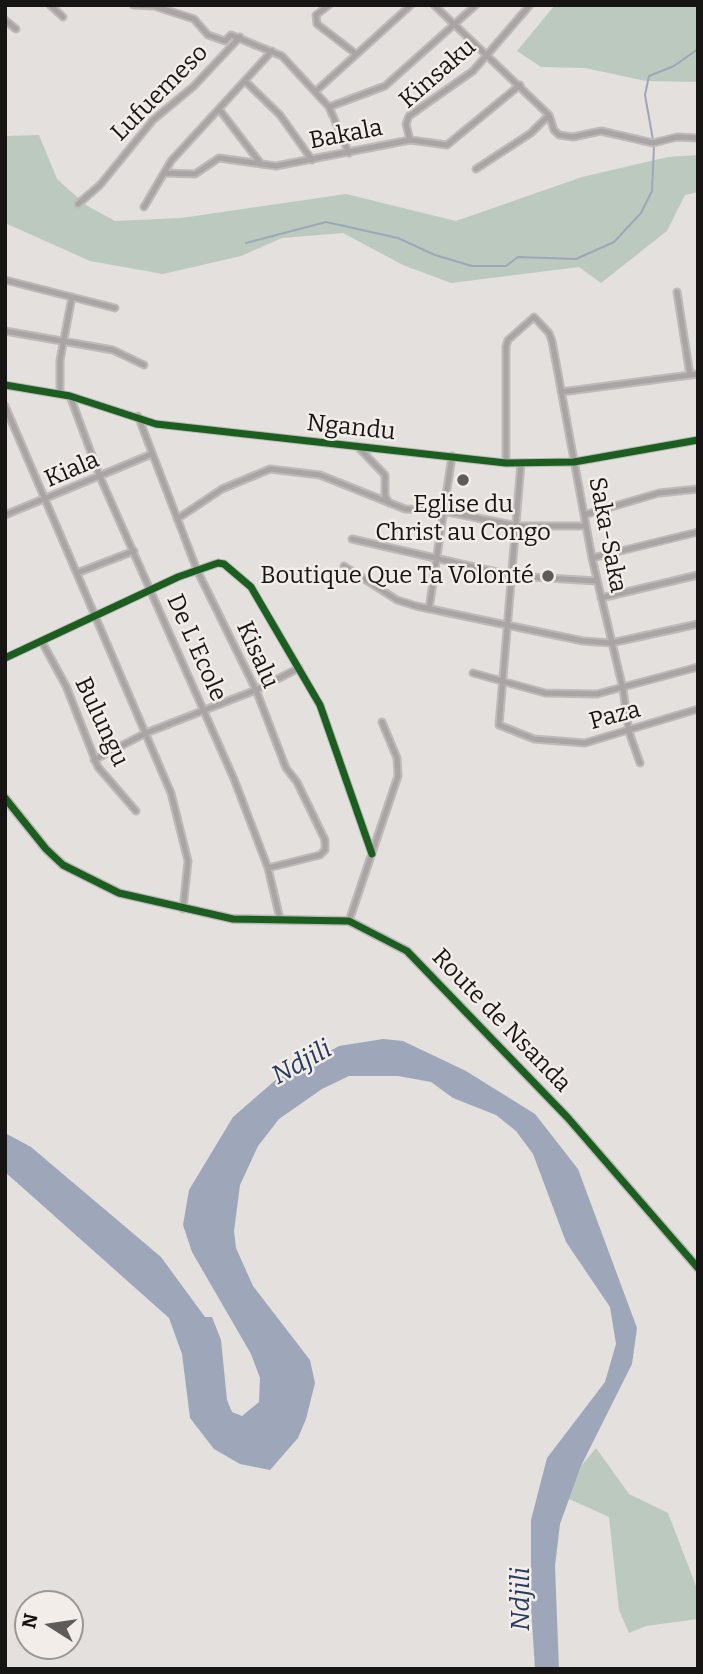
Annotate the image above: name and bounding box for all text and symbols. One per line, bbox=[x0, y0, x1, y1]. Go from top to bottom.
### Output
street label: Kinsaku bbox=[394, 33, 482, 115]
street label: Lufuemeso bbox=[105, 38, 215, 148]
street label: Bakala bbox=[307, 114, 385, 156]
street label: Ngandu bbox=[305, 409, 397, 447]
street label: Kiala bbox=[40, 446, 104, 494]
marker: Eglise du Christ au Congo bbox=[455, 472, 471, 488]
street label: Saka-Saka bbox=[582, 475, 632, 595]
place label: Eglise du Christ au Congo bbox=[375, 491, 551, 547]
place label: Boutique Que Ta Volonté bbox=[260, 562, 534, 590]
marker: Boutique Que Ta Volonté bbox=[540, 568, 556, 584]
street label: De L'Ecole bbox=[160, 590, 232, 706]
street label: Kisalu bbox=[230, 617, 284, 693]
street label: Bulungu bbox=[68, 673, 134, 771]
street label: Paza bbox=[586, 695, 644, 737]
street label: Route de Nsanda bbox=[425, 943, 577, 1099]
water label: Ndjili bbox=[267, 1034, 337, 1092]
water label: Ndjili bbox=[506, 1567, 538, 1631]
north arrow bbox=[14, 1590, 84, 1660]
text: N bbox=[17, 1611, 43, 1631]

